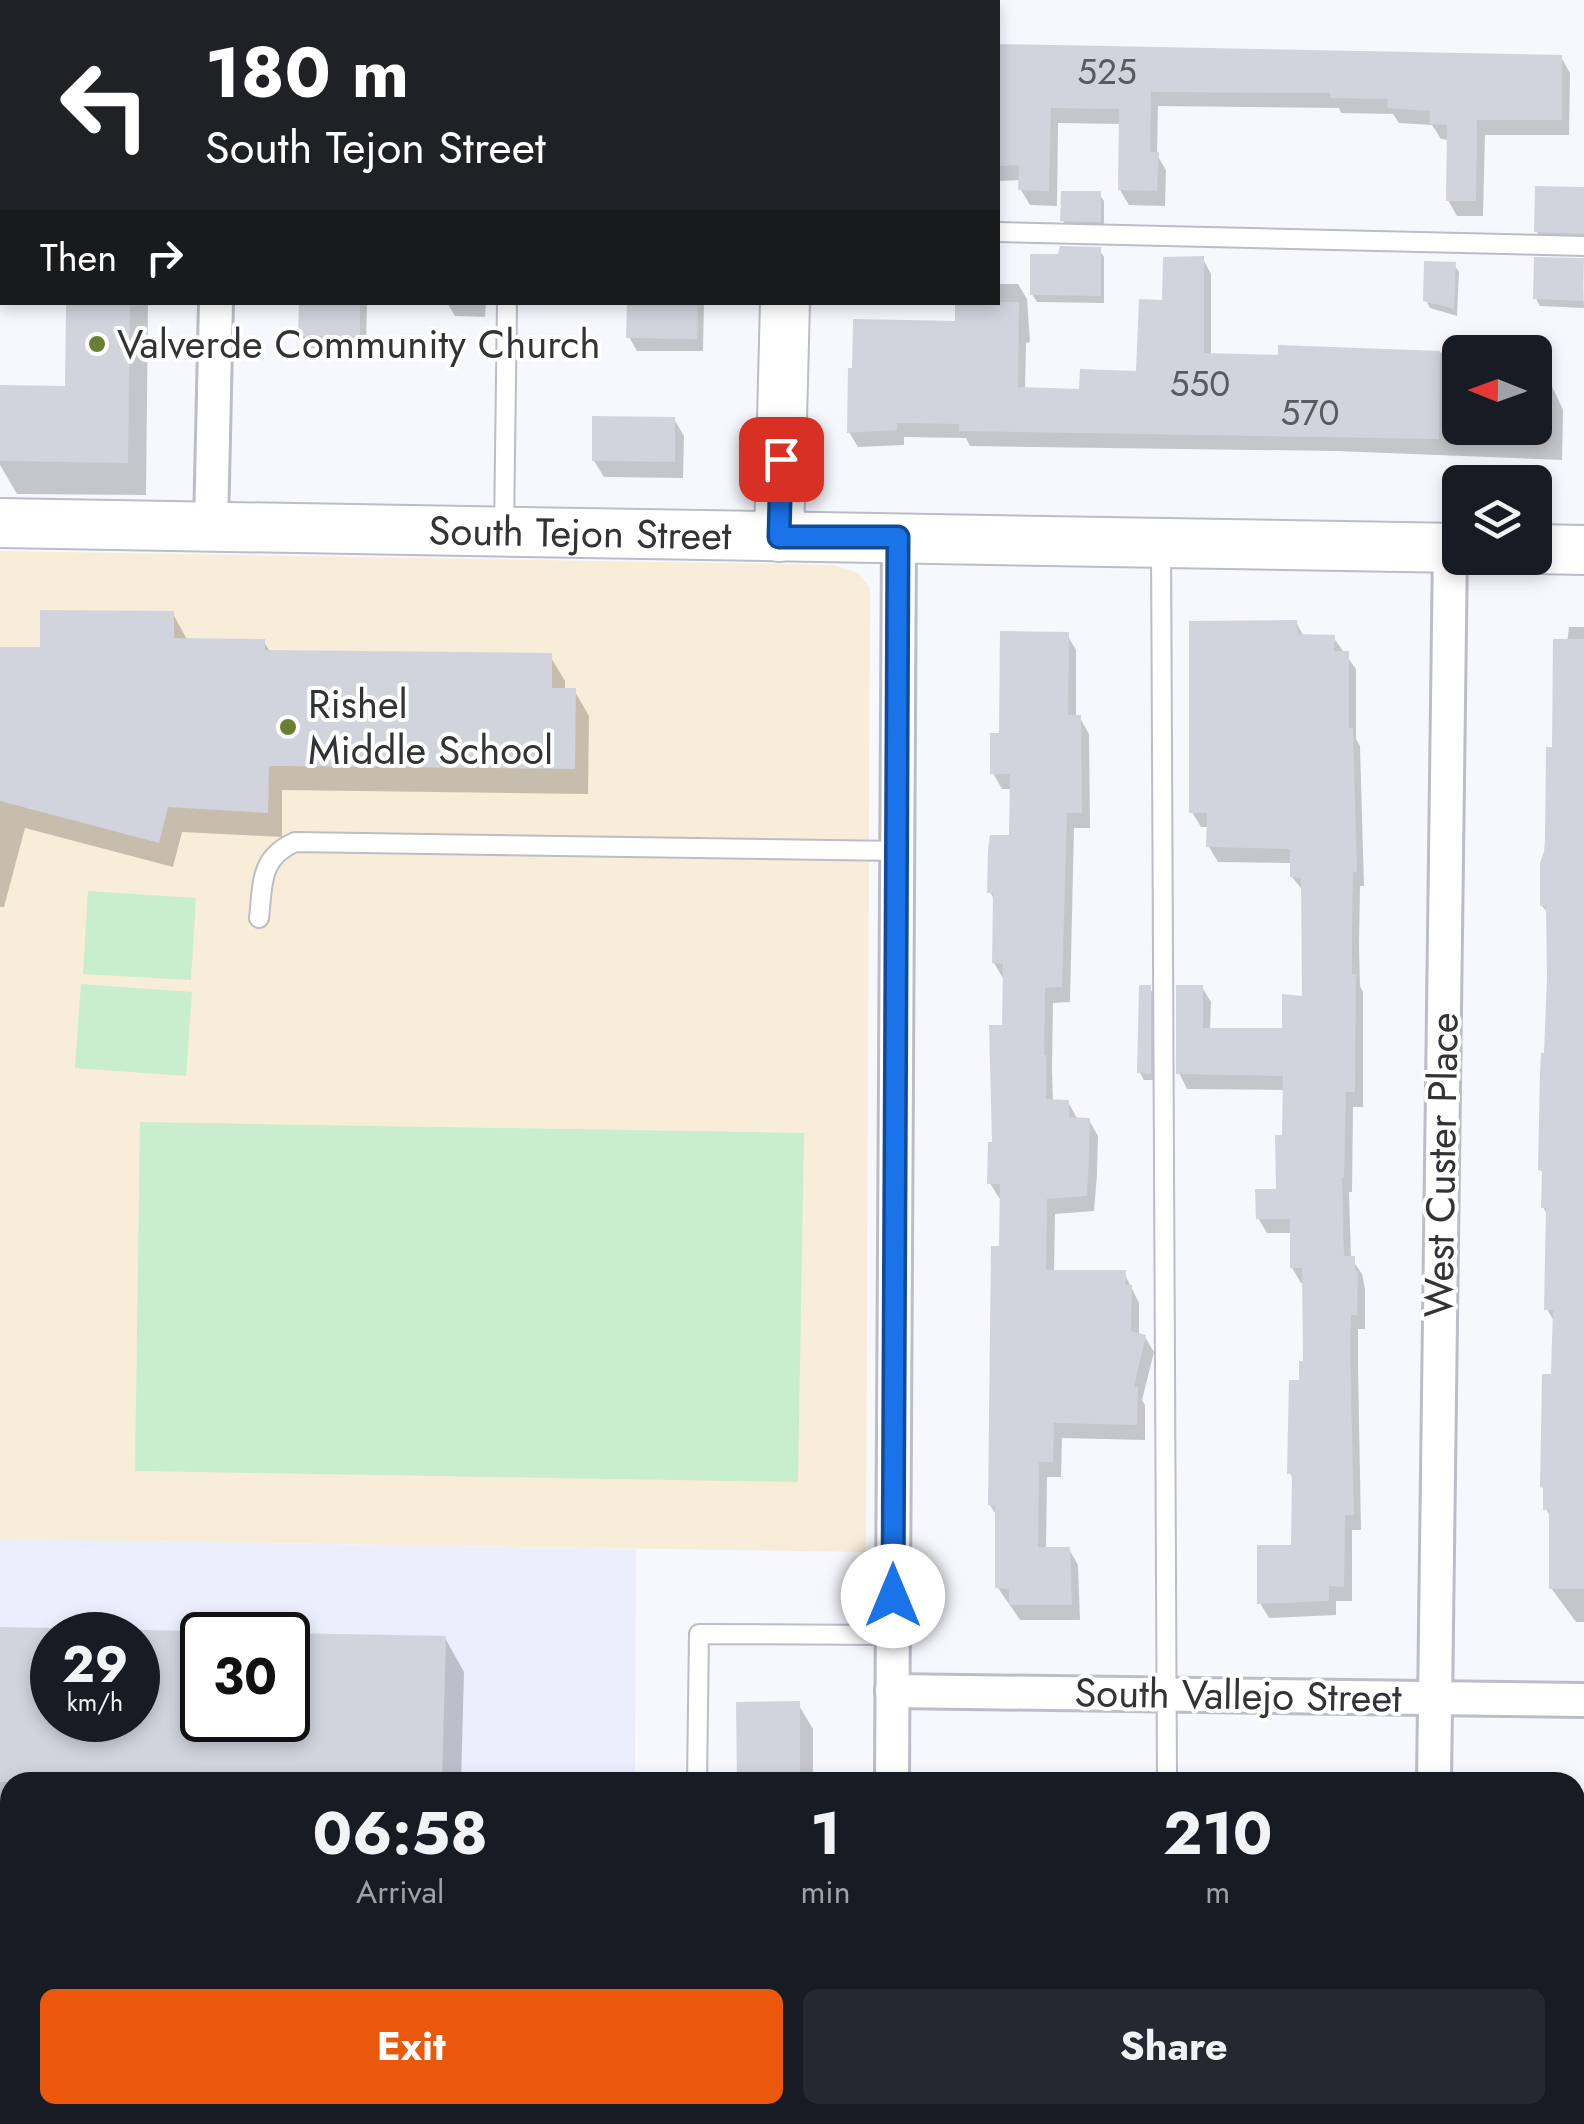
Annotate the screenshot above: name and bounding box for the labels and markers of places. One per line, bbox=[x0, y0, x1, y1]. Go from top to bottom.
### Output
place label: Valverde Community Church bbox=[117, 315, 600, 373]
marker: Valverde Community Church bbox=[86, 333, 108, 355]
pin bbox=[739, 417, 824, 502]
place label: Rishel Middle School bbox=[308, 675, 553, 779]
marker: Rishel Middle School bbox=[277, 716, 299, 738]

